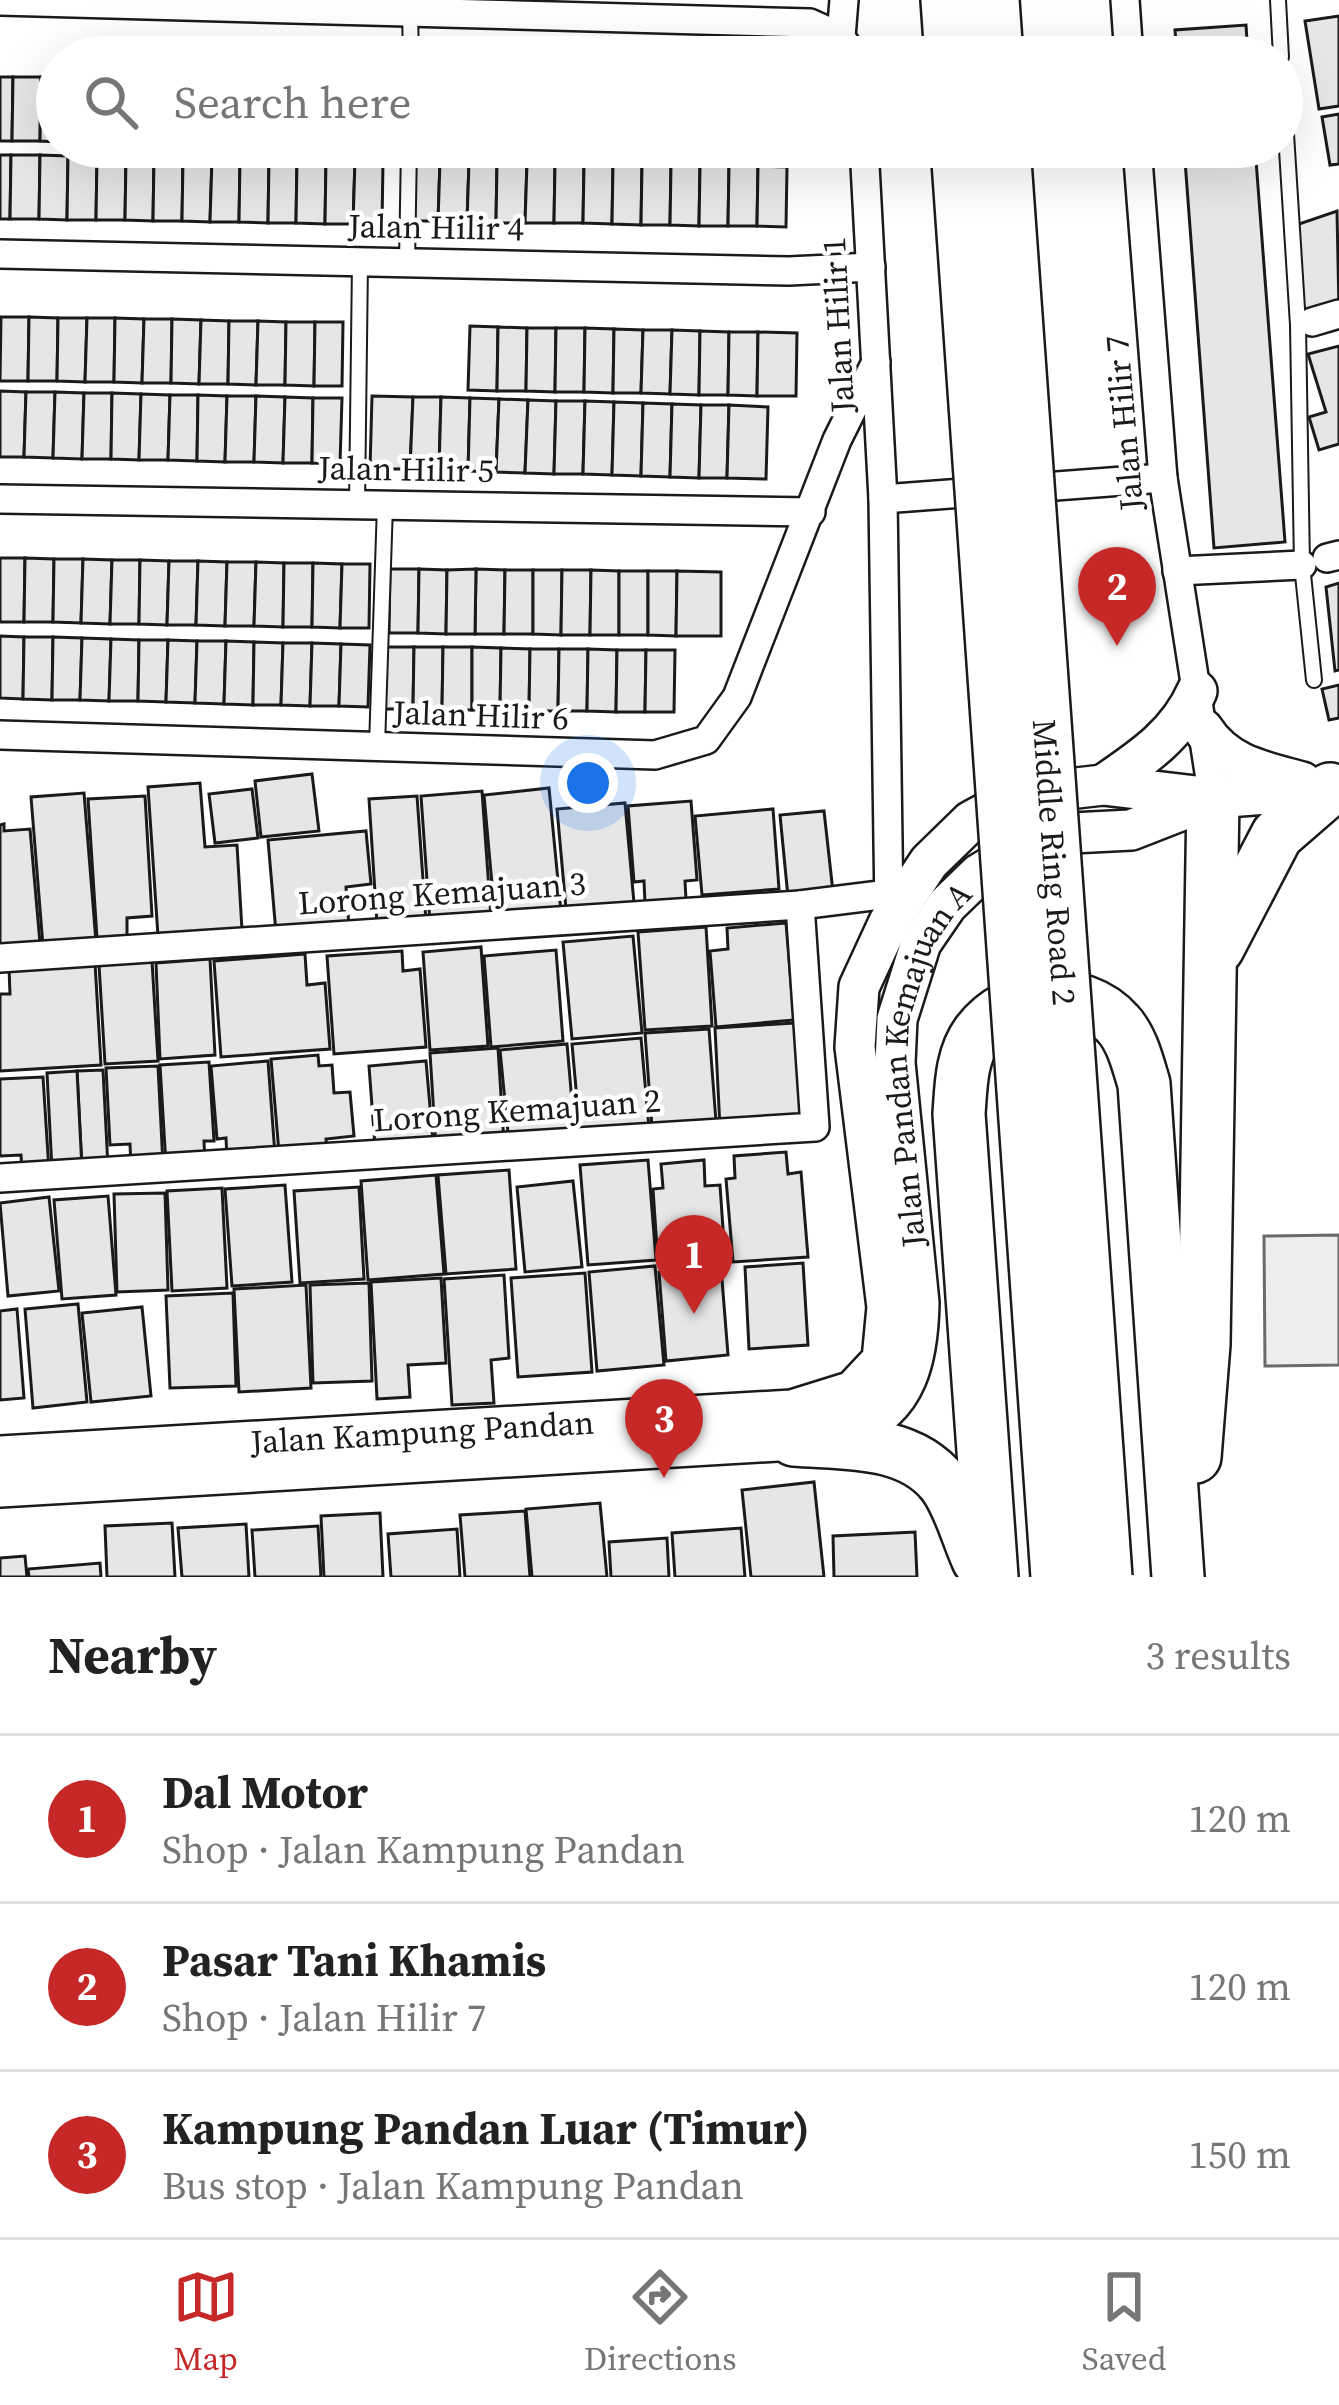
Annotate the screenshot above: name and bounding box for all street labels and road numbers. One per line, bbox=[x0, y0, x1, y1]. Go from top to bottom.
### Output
street label: Jalan Hilir 4 bbox=[347, 203, 524, 251]
street label: Jalan Hilir 1 bbox=[811, 236, 865, 415]
street label: Jalan Hilir 7 bbox=[1094, 333, 1154, 514]
street label: Jalan Hilir 5 bbox=[317, 445, 494, 493]
street label: Jalan Hilir 6 bbox=[391, 689, 570, 741]
street label: Middle Ring Road 2 bbox=[1022, 718, 1088, 1007]
street label: Lorong Kemajuan 3 bbox=[297, 861, 587, 925]
street label: Jalan Pandan Kemajuan A bbox=[872, 871, 981, 1250]
street label: Lorong Kemajuan 2 bbox=[372, 1078, 662, 1142]
street label: Jalan Kampung Pandan bbox=[248, 1399, 595, 1464]

